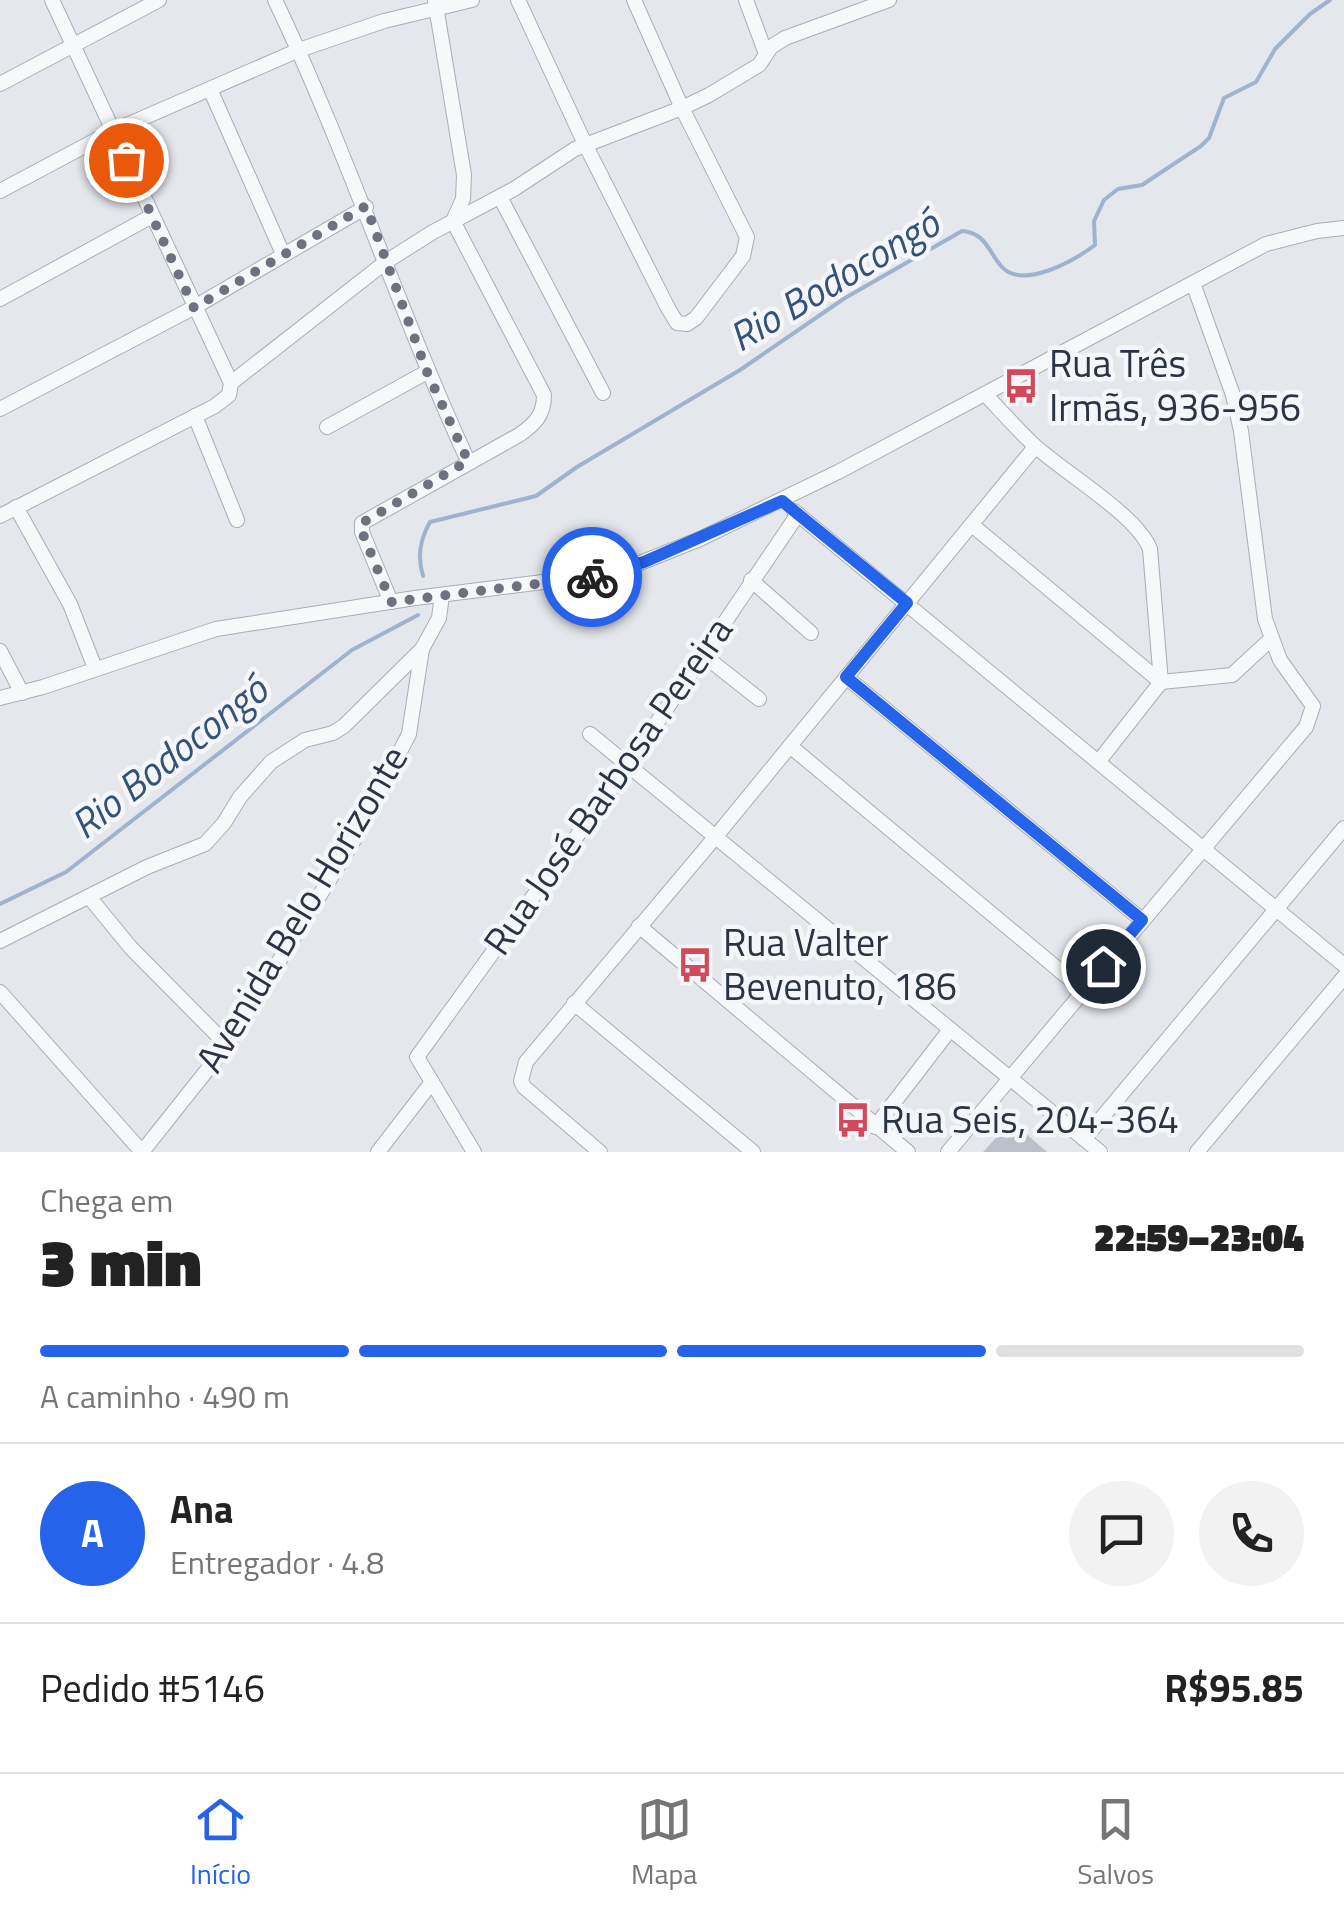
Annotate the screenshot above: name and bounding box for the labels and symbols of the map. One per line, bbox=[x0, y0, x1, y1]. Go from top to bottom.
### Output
pin bbox=[84, 118, 169, 203]
water label: Rio Bodocongó bbox=[717, 191, 953, 366]
place label: Rua Três Irmãs, 936-956 bbox=[1049, 334, 1301, 436]
bus stop icon: Rua Três Irmãs, 936-956 bbox=[1002, 367, 1040, 405]
courier bbox=[542, 527, 642, 627]
street label: Rua José Barbosa Pereira bbox=[468, 604, 746, 967]
water label: Rio Bodocongó bbox=[57, 659, 282, 853]
street label: Avenida Belo Horizonte bbox=[180, 734, 422, 1083]
place label: Rua Valter Bevenuto, 186 bbox=[723, 913, 957, 1015]
pin bbox=[1061, 924, 1146, 1009]
bus stop icon: Rua Valter Bevenuto, 186 bbox=[676, 946, 714, 984]
place label: Rua Seis, 204-364 bbox=[881, 1090, 1179, 1148]
bus stop icon: Rua Seis, 204-364 bbox=[834, 1101, 872, 1139]

